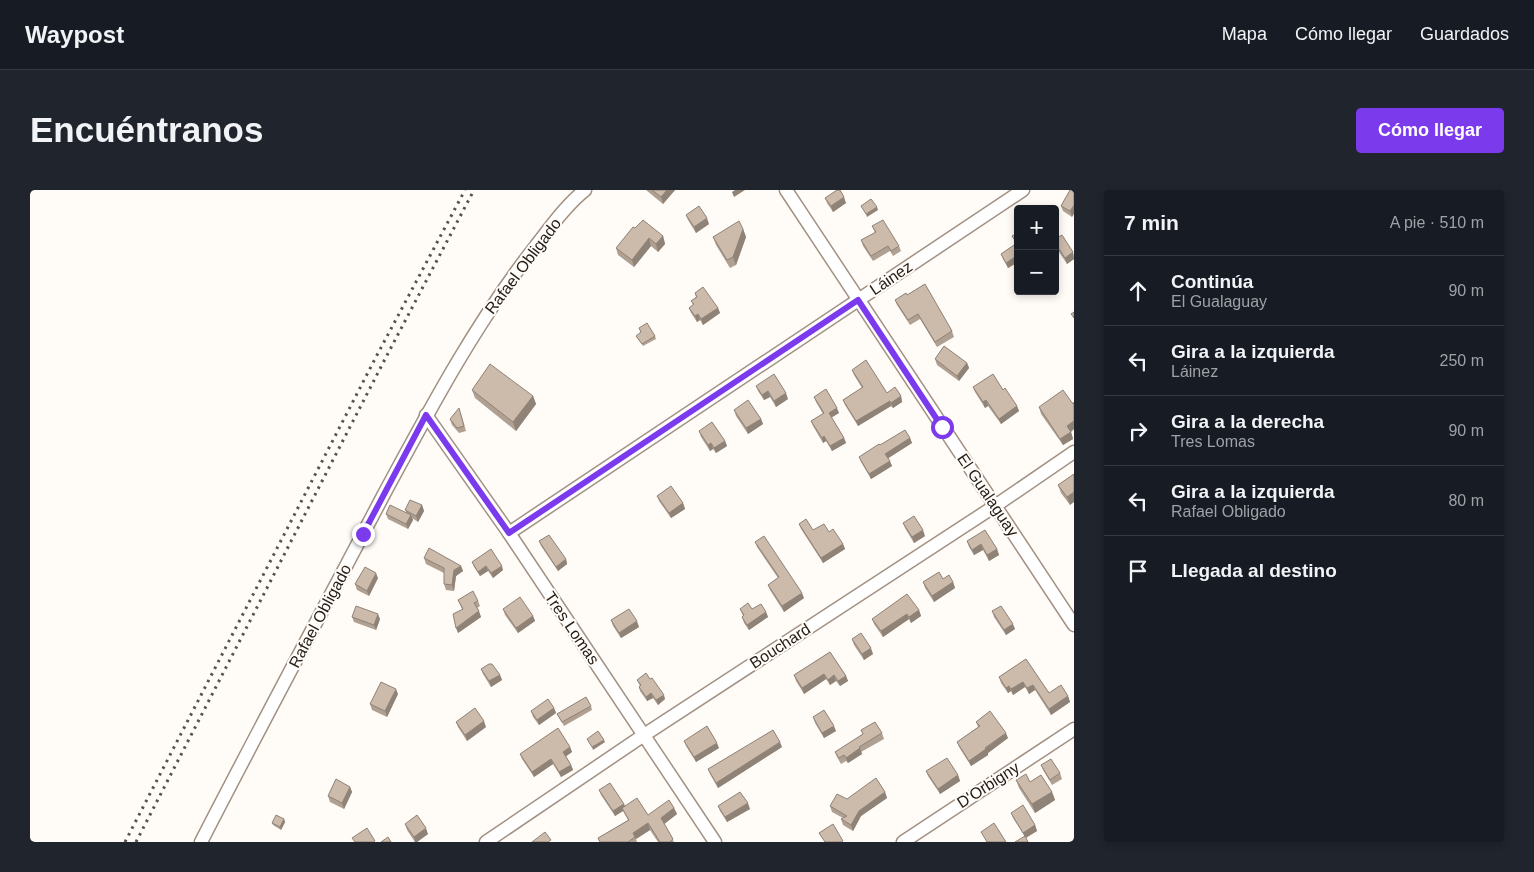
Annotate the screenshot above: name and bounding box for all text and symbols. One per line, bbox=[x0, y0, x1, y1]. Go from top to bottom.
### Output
text: Waypost bbox=[25, 21, 124, 48]
text: Mapa bbox=[1222, 24, 1267, 44]
text: Cómo llegar bbox=[1295, 24, 1392, 44]
text: Guardados bbox=[1420, 24, 1509, 44]
button: Cómo llegar bbox=[1356, 108, 1504, 153]
text: Encuéntranos bbox=[30, 110, 263, 149]
map controls bbox=[1014, 205, 1059, 295]
button: + bbox=[1014, 205, 1059, 250]
text: 7 min bbox=[1124, 211, 1179, 234]
text: A pie · 510 m bbox=[1390, 214, 1484, 231]
street label: Rafael Obligado bbox=[482, 215, 564, 317]
button: − bbox=[1014, 250, 1059, 295]
street label: Láinez bbox=[867, 258, 915, 298]
text: Continúa bbox=[1171, 271, 1253, 292]
icon: ahead bbox=[1124, 277, 1152, 305]
text: 90 m bbox=[1448, 282, 1484, 299]
text: El Gualaguay bbox=[1171, 293, 1267, 310]
text: Gira a la izquierda bbox=[1171, 341, 1335, 362]
icon: left bbox=[1124, 347, 1152, 375]
text: 250 m bbox=[1440, 352, 1484, 369]
text: Láinez bbox=[1171, 363, 1218, 380]
text: Gira a la derecha bbox=[1171, 411, 1324, 432]
route start bbox=[931, 416, 954, 439]
icon: right bbox=[1124, 417, 1152, 445]
text: 90 m bbox=[1448, 422, 1484, 439]
text: Tres Lomas bbox=[1171, 433, 1255, 450]
street label: El Gualaguay bbox=[954, 450, 1022, 540]
text: Gira a la izquierda bbox=[1171, 481, 1335, 502]
icon: left bbox=[1124, 487, 1152, 515]
text: 80 m bbox=[1448, 492, 1484, 509]
text: Rafael Obligado bbox=[1171, 503, 1286, 520]
route end bbox=[352, 523, 375, 546]
icon: arrive bbox=[1124, 557, 1152, 585]
text: Llegada al destino bbox=[1171, 560, 1337, 581]
street label: Rafael Obligado bbox=[286, 561, 354, 671]
street label: Tres Lomas bbox=[542, 588, 602, 668]
street label: Bouchard bbox=[747, 620, 813, 672]
street label: D'Orbigny bbox=[954, 759, 1022, 811]

